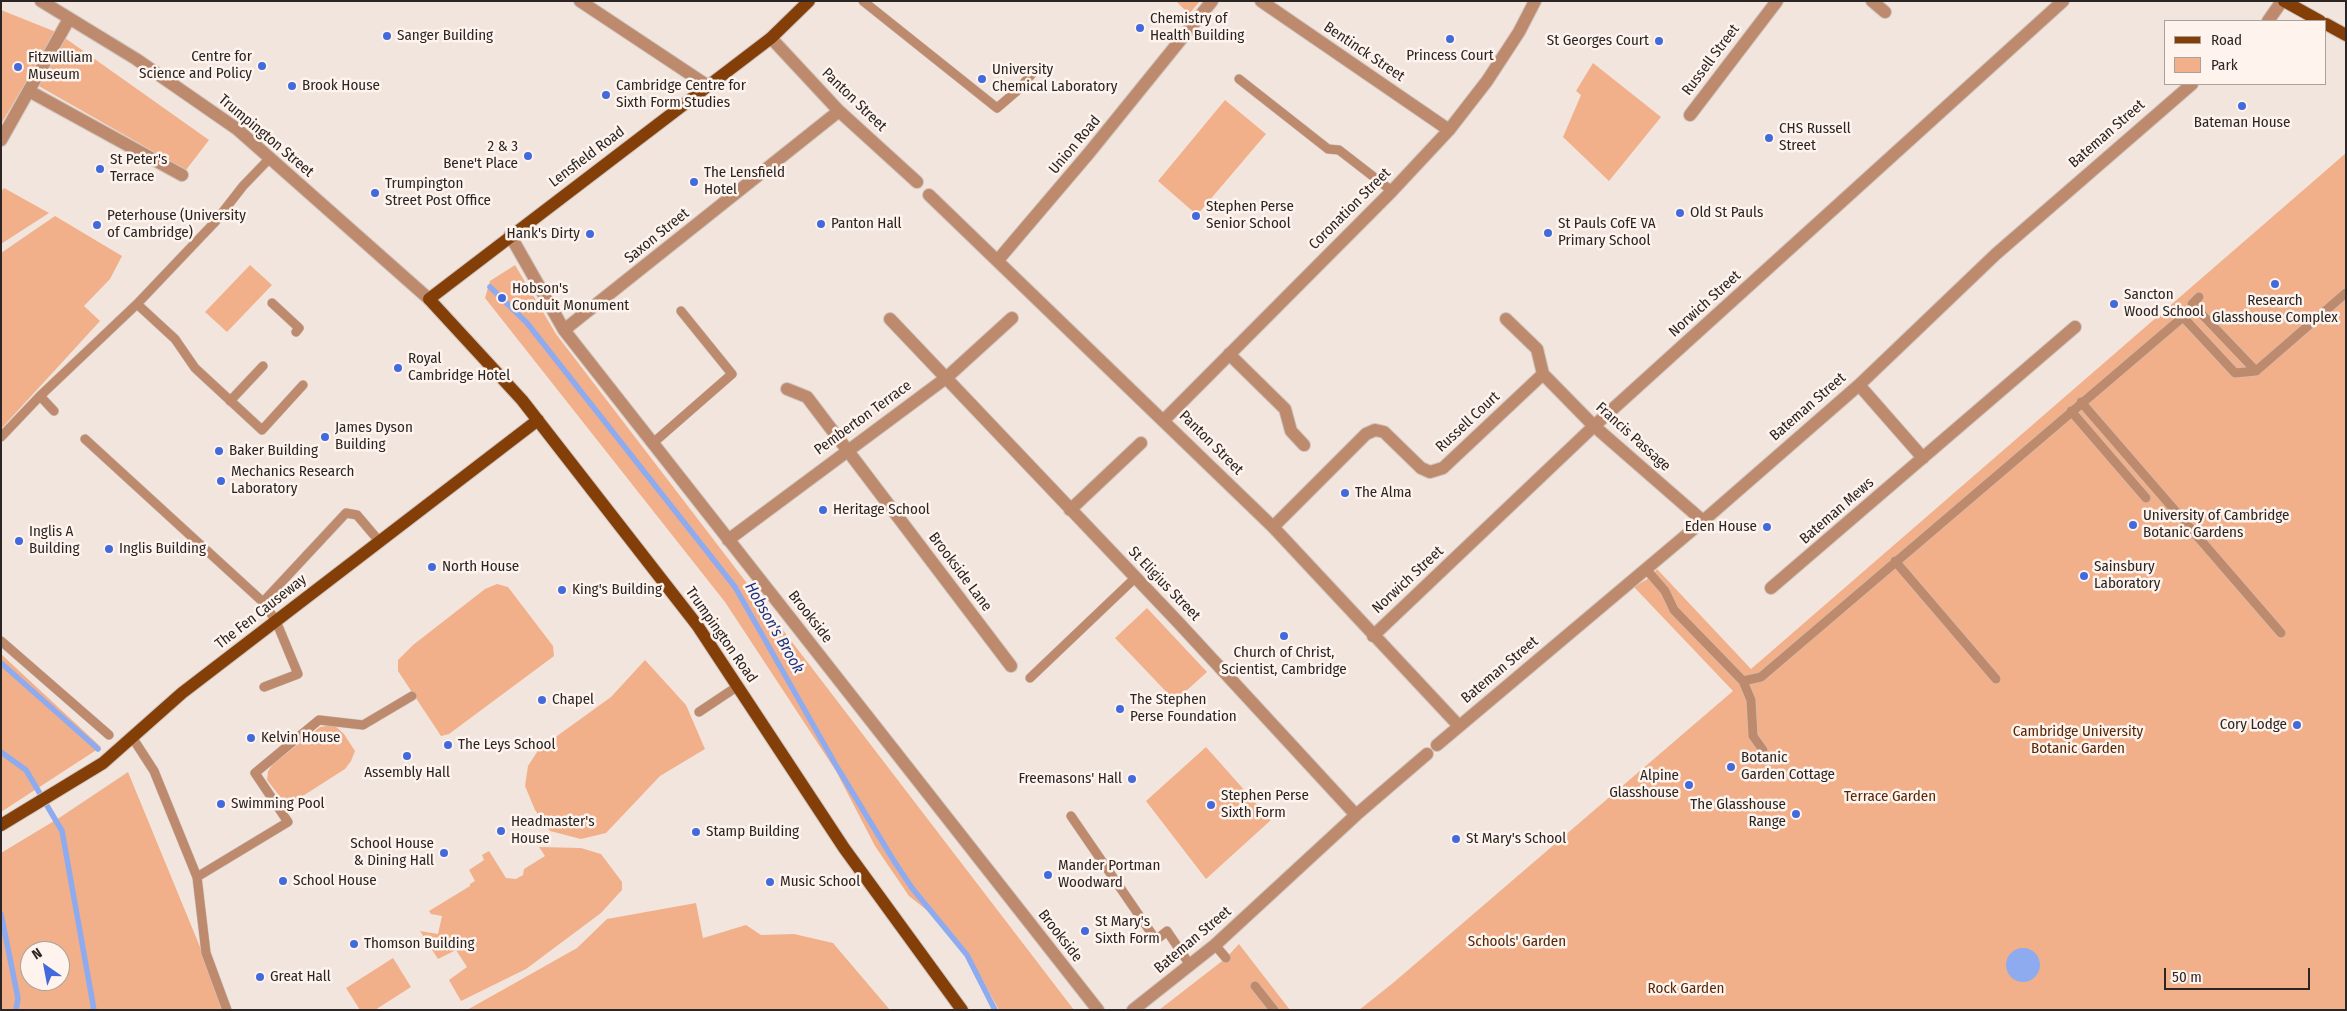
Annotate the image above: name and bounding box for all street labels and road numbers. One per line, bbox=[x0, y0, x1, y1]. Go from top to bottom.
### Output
street label: Bentinck Street bbox=[1320, 18, 1408, 86]
street label: Russell Street bbox=[1678, 21, 1744, 99]
street label: Panton Street bbox=[818, 65, 890, 135]
street label: Trumpington Street bbox=[215, 91, 317, 181]
street label: Bateman Street bbox=[2065, 96, 2149, 172]
street label: Union Road bbox=[1045, 112, 1105, 178]
street label: Lensfield Road bbox=[546, 123, 628, 191]
street label: Coronation Street bbox=[1305, 164, 1395, 254]
street label: Saxon Street bbox=[621, 205, 693, 267]
street label: Norwich Street bbox=[1665, 267, 1745, 341]
street label: Bateman Street bbox=[1766, 369, 1850, 445]
street label: Pemberton Terrace bbox=[811, 377, 915, 459]
street label: Russell Court bbox=[1432, 388, 1504, 456]
street label: Francis Passage bbox=[1592, 399, 1674, 475]
street label: Panton Street bbox=[1175, 407, 1247, 479]
street label: Bateman Mews bbox=[1796, 474, 1878, 548]
street label: Brookside Lane bbox=[925, 529, 995, 615]
street label: St Eligius Street bbox=[1124, 543, 1204, 625]
street label: Norwich Street bbox=[1369, 543, 1447, 617]
street label: The Fen Causeway bbox=[212, 571, 310, 653]
street label: Trumpington Road bbox=[681, 584, 761, 686]
street label: Brookside bbox=[784, 587, 836, 647]
street label: Bateman Street bbox=[1458, 633, 1542, 707]
street label: Bateman Street bbox=[1151, 903, 1235, 977]
street label: Brookside bbox=[1034, 906, 1086, 966]

